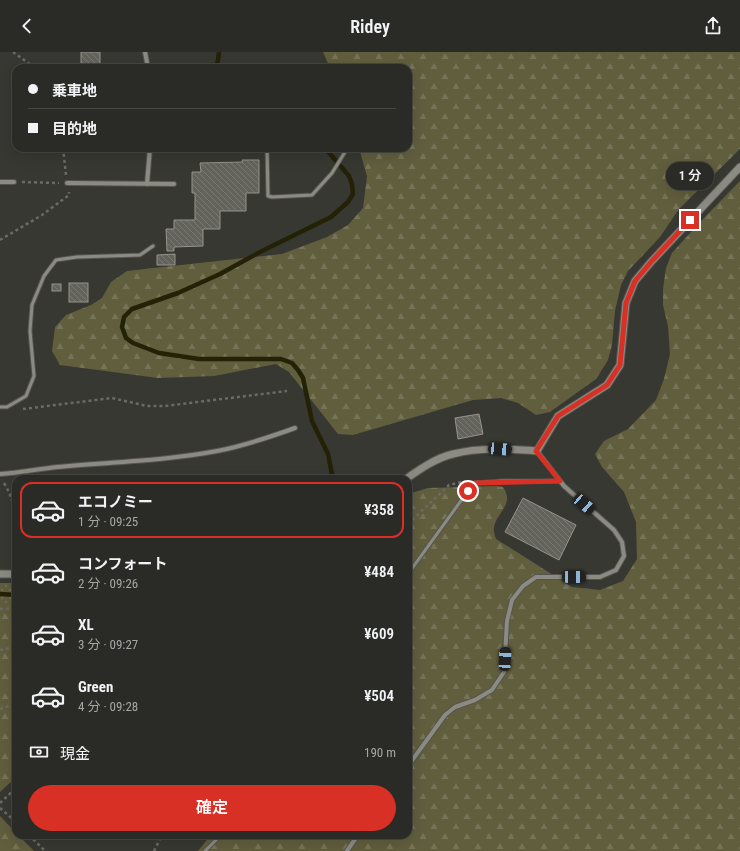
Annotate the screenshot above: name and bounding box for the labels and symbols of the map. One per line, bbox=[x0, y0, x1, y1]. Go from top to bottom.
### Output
callout: 1 分 bbox=[666, 162, 714, 190]
route end bbox=[681, 211, 699, 229]
car bbox=[488, 442, 512, 456]
route start bbox=[459, 482, 477, 500]
car bbox=[571, 492, 597, 516]
car bbox=[562, 571, 586, 583]
car bbox=[498, 647, 512, 671]

